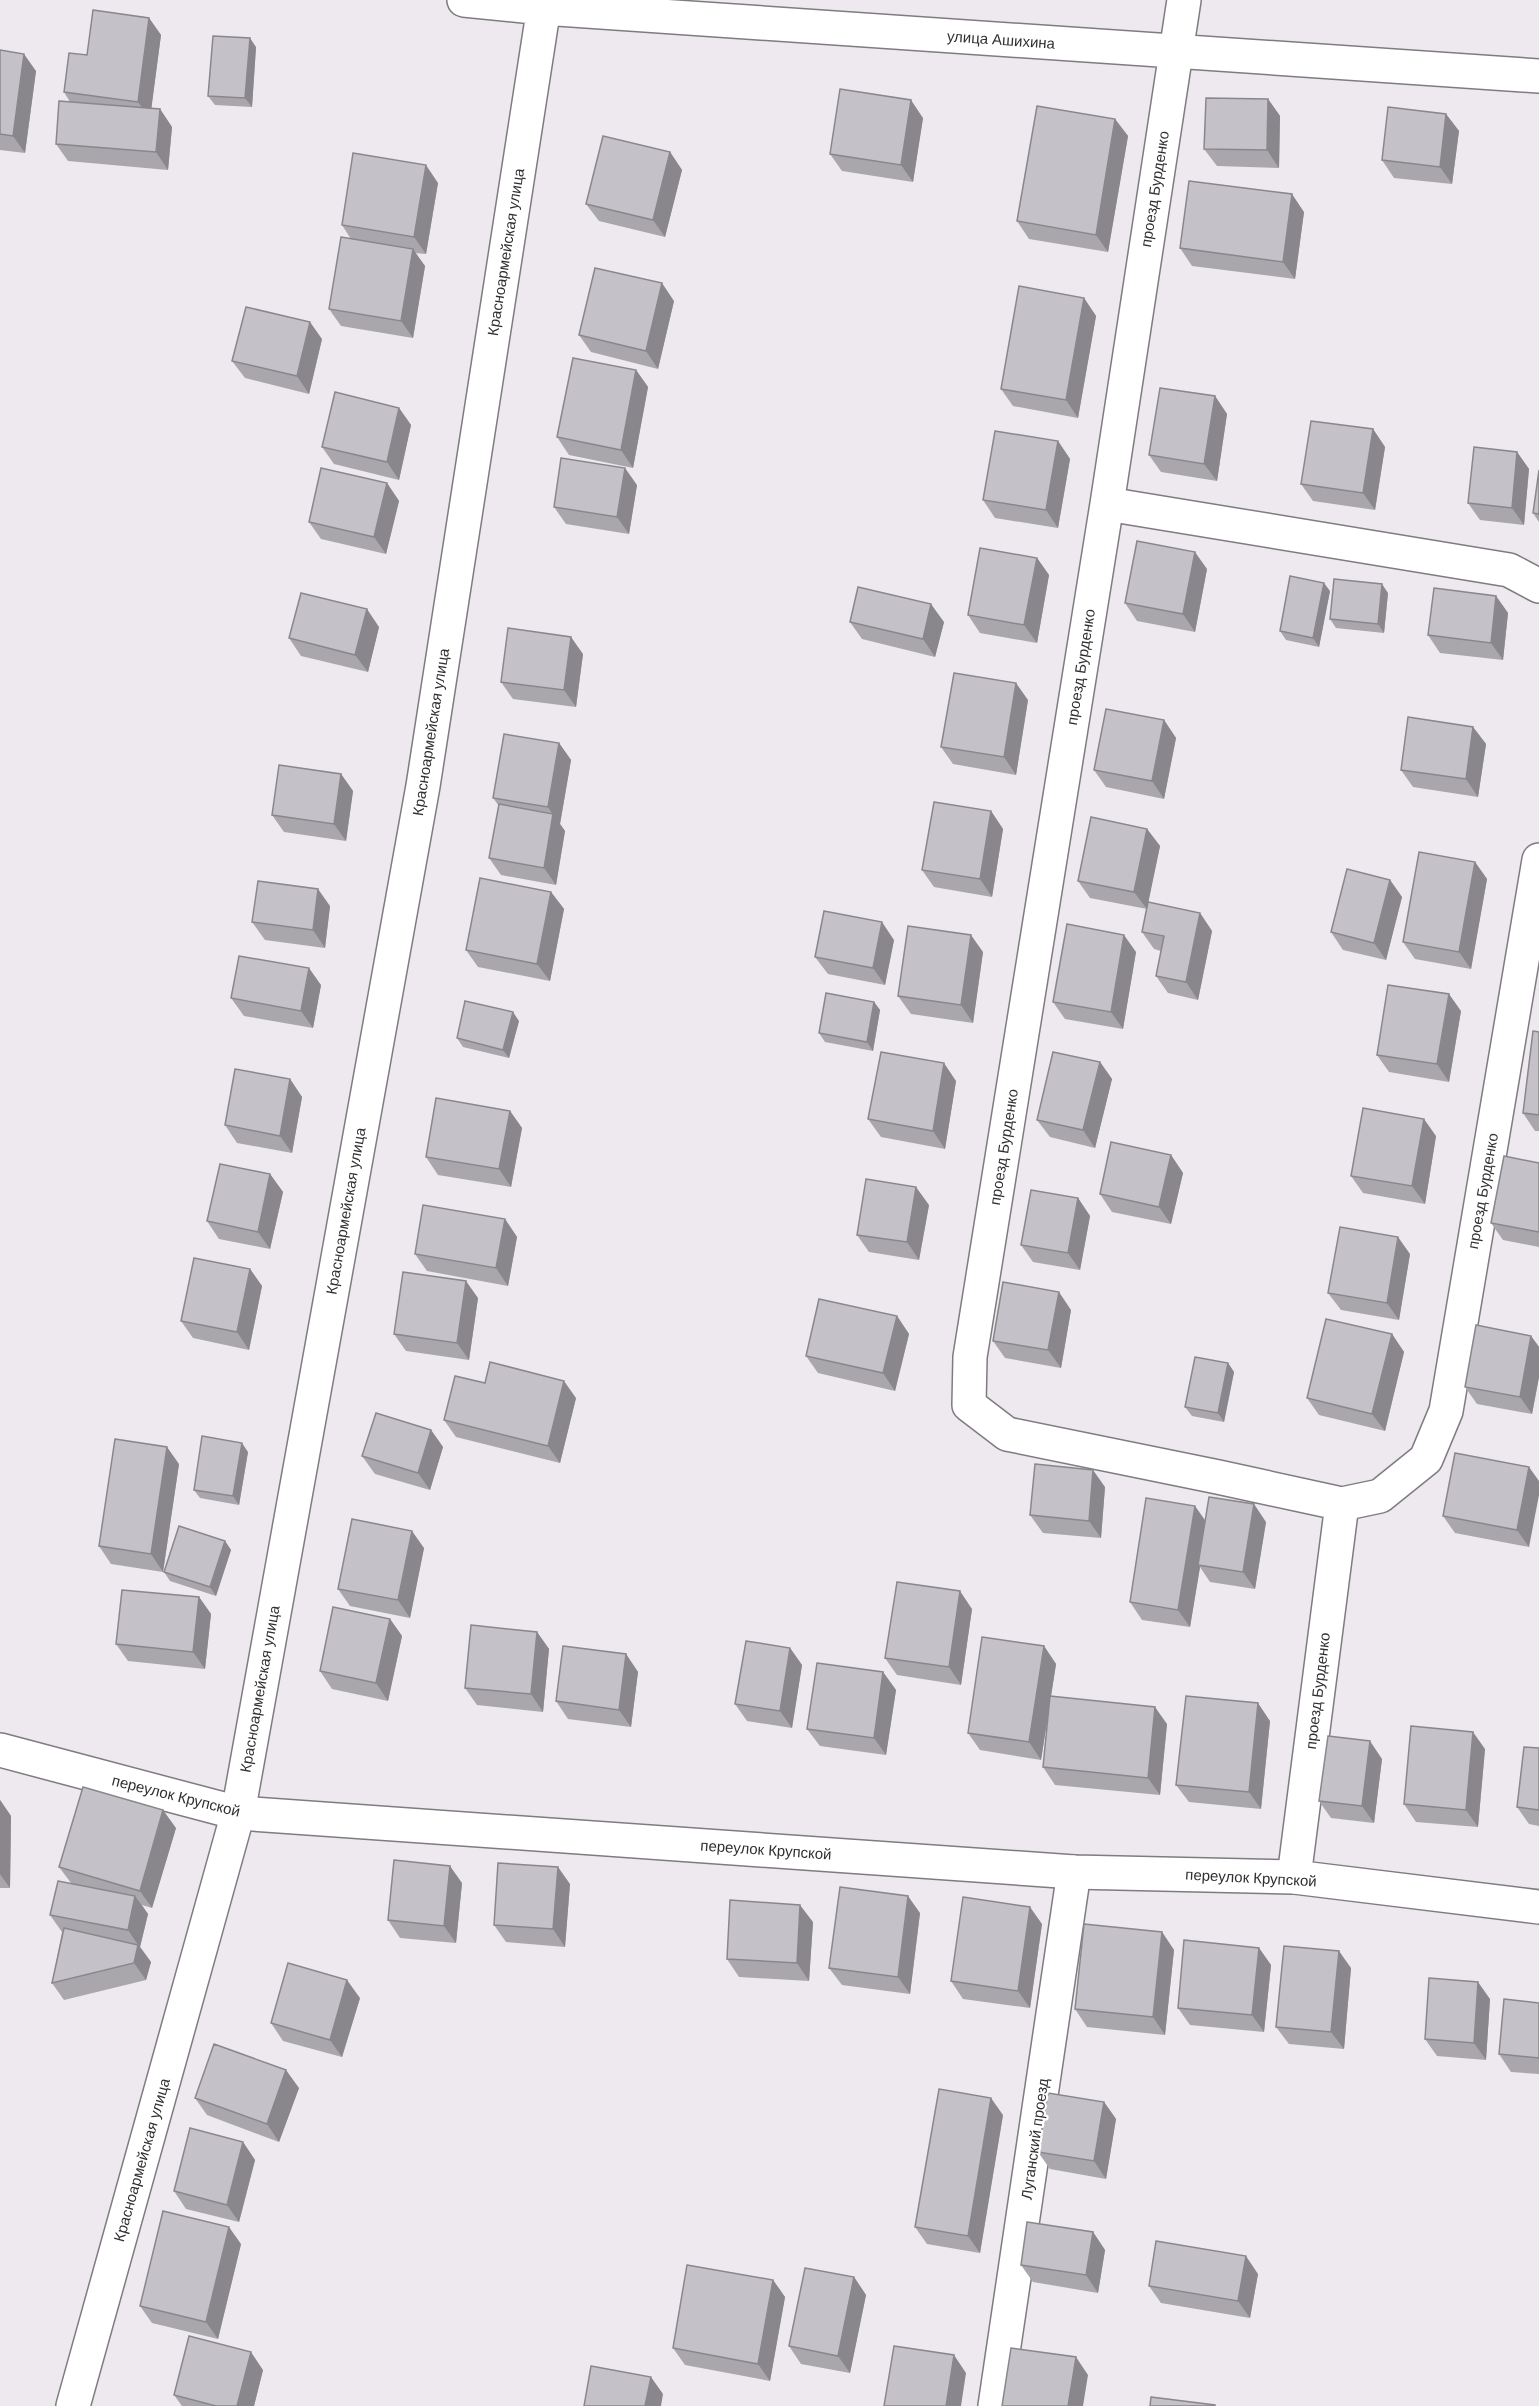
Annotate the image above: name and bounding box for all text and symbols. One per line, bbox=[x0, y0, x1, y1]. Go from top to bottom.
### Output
street label: улица Ашихина bbox=[946, 26, 1056, 54]
street label: проезд Бурденко bbox=[1136, 129, 1174, 249]
street label: Красноармейская улица bbox=[483, 166, 529, 337]
street label: проезд Бурденко bbox=[1062, 607, 1100, 727]
street label: Красноармейская улица bbox=[408, 646, 454, 817]
street label: проезд Бурденко bbox=[985, 1087, 1023, 1207]
street label: Красноармейская улица bbox=[321, 1125, 371, 1296]
street label: проезд Бурденко bbox=[1463, 1131, 1503, 1251]
street label: Красноармейская улица bbox=[235, 1603, 285, 1774]
street label: проезд Бурденко bbox=[1301, 1632, 1335, 1750]
street label: переулок Крупской bbox=[110, 1770, 242, 1822]
street label: переулок Крупской bbox=[700, 1835, 832, 1865]
street label: переулок Крупской bbox=[1185, 1865, 1317, 1891]
street label: Красноармейская улица bbox=[109, 2075, 175, 2244]
street label: Луганский проезд bbox=[1017, 2077, 1053, 2201]

